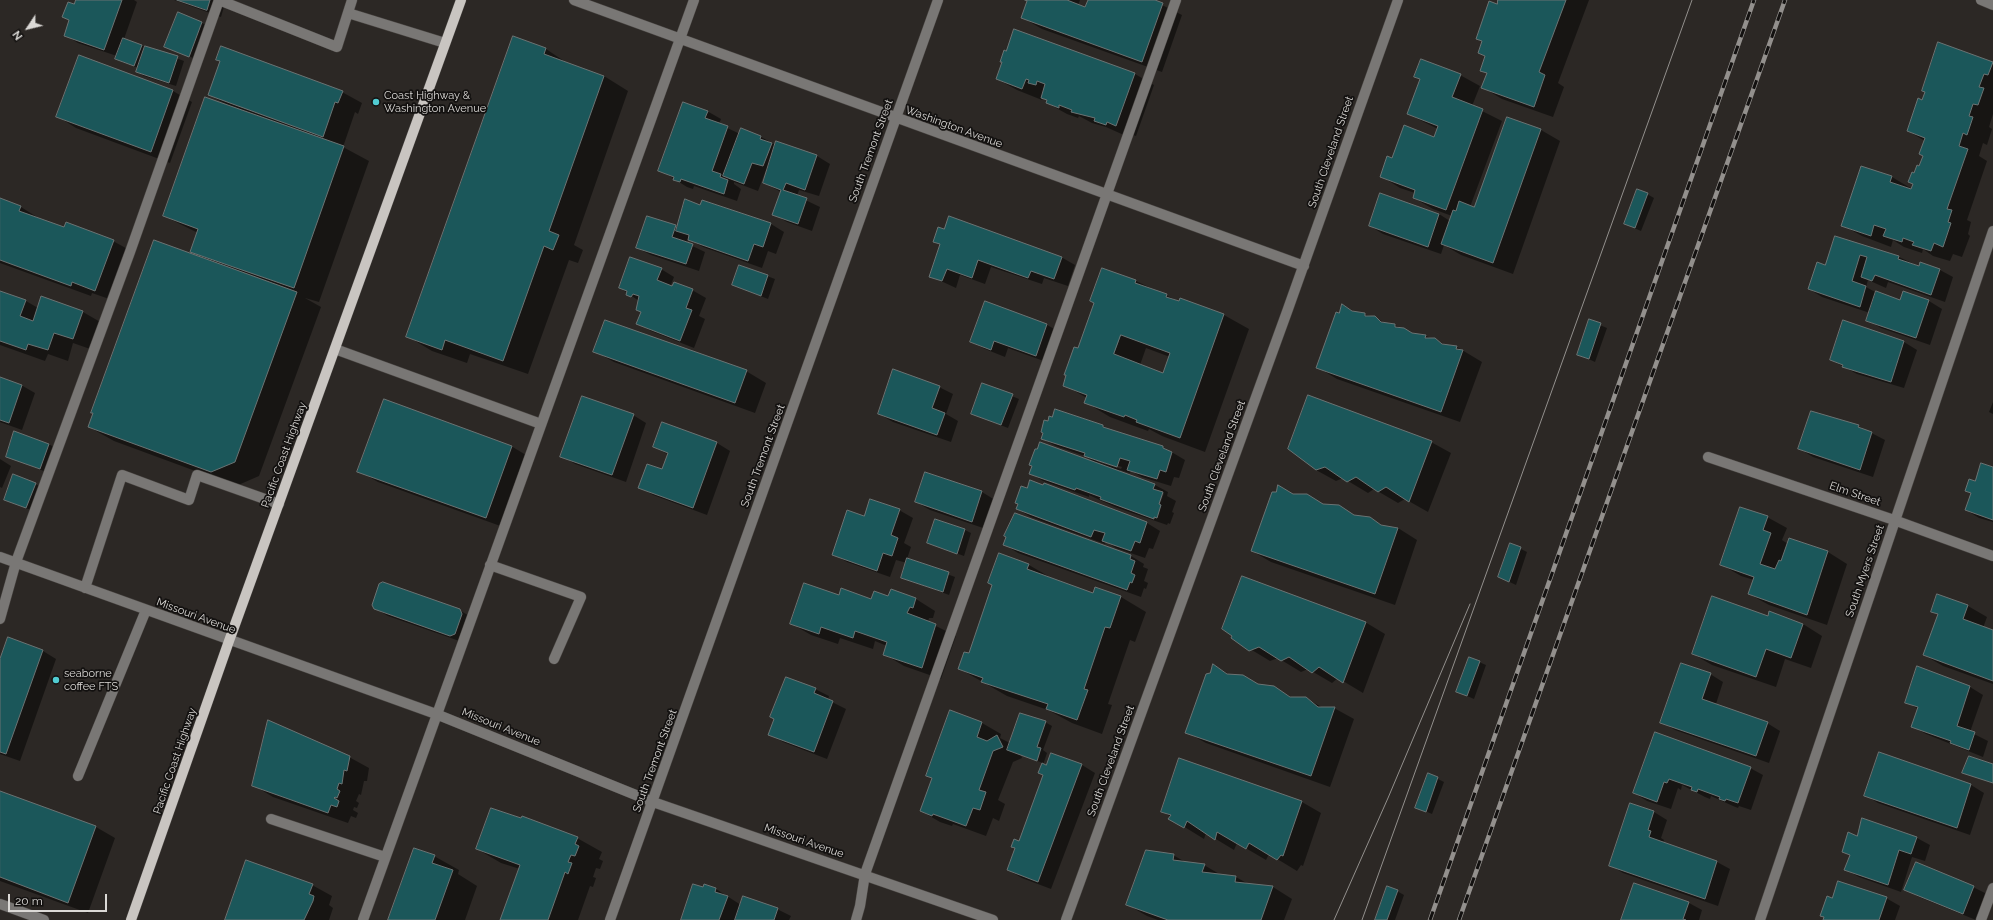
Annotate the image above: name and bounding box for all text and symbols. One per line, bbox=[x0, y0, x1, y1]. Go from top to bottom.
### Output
north arrow bbox=[8, 8, 48, 48]
text: N bbox=[10, 28, 25, 42]
place label: Coast Highway & Washington Avenue bbox=[384, 89, 486, 115]
street label: South Cleveland Street bbox=[1306, 94, 1356, 210]
marker: Coast Highway & Washington Avenue bbox=[371, 97, 381, 107]
street label: South Tremont Street bbox=[846, 98, 896, 204]
street label: Washington Avenue bbox=[904, 103, 1004, 151]
street label: South Cleveland Street bbox=[1196, 399, 1248, 513]
street label: Pacific Coast Highway bbox=[259, 400, 309, 510]
street label: South Tremont Street bbox=[738, 403, 788, 509]
street label: Elm Street bbox=[1828, 479, 1882, 509]
street label: South Myers Street bbox=[1843, 523, 1887, 619]
street label: Missouri Avenue bbox=[155, 596, 237, 636]
place label: seaborne coffee FTS bbox=[64, 667, 118, 693]
marker: seaborne coffee FTS bbox=[51, 675, 61, 685]
street label: South Cleveland Street bbox=[1085, 704, 1137, 818]
street label: Missouri Avenue bbox=[460, 705, 542, 749]
street label: Pacific Coast Highway bbox=[151, 706, 199, 816]
street label: South Tremont Street bbox=[630, 708, 680, 814]
street label: Missouri Avenue bbox=[762, 821, 846, 861]
scale bar bbox=[10, 886, 109, 912]
text: 20 m bbox=[15, 894, 43, 908]

